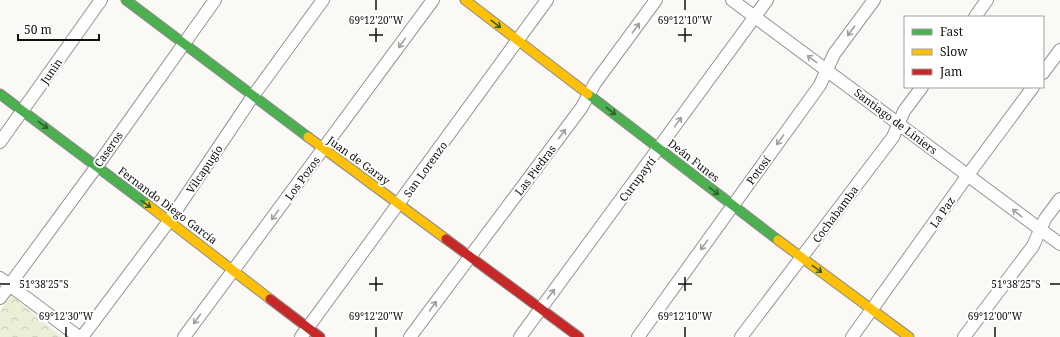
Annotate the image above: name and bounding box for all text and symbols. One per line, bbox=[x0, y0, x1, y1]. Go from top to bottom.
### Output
text: 69°12'20"W bbox=[349, 13, 404, 27]
text: 69°12'10"W bbox=[658, 13, 713, 27]
scale bar bbox=[18, 16, 99, 42]
legend bbox=[904, 16, 1044, 88]
one-way arrow bbox=[491, 20, 502, 28]
text: 50 m bbox=[24, 21, 52, 38]
one-way arrow bbox=[632, 23, 640, 34]
text: Fast bbox=[940, 23, 963, 40]
one-way arrow bbox=[847, 26, 855, 37]
one-way arrow bbox=[398, 37, 406, 48]
text: Slow bbox=[940, 43, 968, 60]
street label: Junin bbox=[36, 55, 65, 88]
one-way arrow bbox=[807, 55, 818, 63]
text: Jam bbox=[939, 63, 962, 80]
street label: Santiago de Liniers bbox=[851, 85, 941, 157]
one-way arrow bbox=[605, 107, 616, 116]
one-way arrow bbox=[674, 117, 682, 128]
one-way arrow bbox=[37, 121, 48, 129]
street label: Caseros bbox=[90, 128, 126, 170]
one-way arrow bbox=[557, 129, 566, 140]
street label: Juan de Garay bbox=[324, 132, 394, 188]
one-way arrow bbox=[776, 134, 784, 145]
street label: Deán Funes bbox=[665, 135, 723, 185]
street label: San Lorenzo bbox=[400, 138, 450, 200]
street label: Vilcapugio bbox=[182, 142, 226, 196]
street label: Las Piedras bbox=[511, 142, 559, 198]
street label: Potosí bbox=[743, 152, 774, 187]
street label: Los Pozos bbox=[281, 153, 323, 203]
street label: Curupaytí bbox=[615, 153, 659, 204]
street label: Fernando Diego García bbox=[115, 163, 221, 247]
street label: Cochabamba bbox=[809, 182, 861, 246]
one-way arrow bbox=[708, 186, 719, 195]
street label: La Paz bbox=[926, 194, 958, 230]
one-way arrow bbox=[141, 199, 152, 208]
one-way arrow bbox=[1012, 208, 1023, 217]
one-way arrow bbox=[271, 209, 279, 220]
one-way arrow bbox=[700, 239, 708, 250]
one-way arrow bbox=[812, 265, 823, 274]
text: 51°38'25"S bbox=[19, 277, 69, 291]
text: 51°38'25"S bbox=[991, 277, 1041, 291]
one-way arrow bbox=[547, 289, 555, 300]
one-way arrow bbox=[429, 300, 437, 311]
text: 69°12'30"W bbox=[39, 309, 94, 323]
text: 69°12'20"W bbox=[349, 309, 404, 323]
text: 69°12'10"W bbox=[658, 309, 713, 323]
text: 69°12'00"W bbox=[968, 309, 1023, 323]
one-way arrow bbox=[193, 314, 202, 325]

